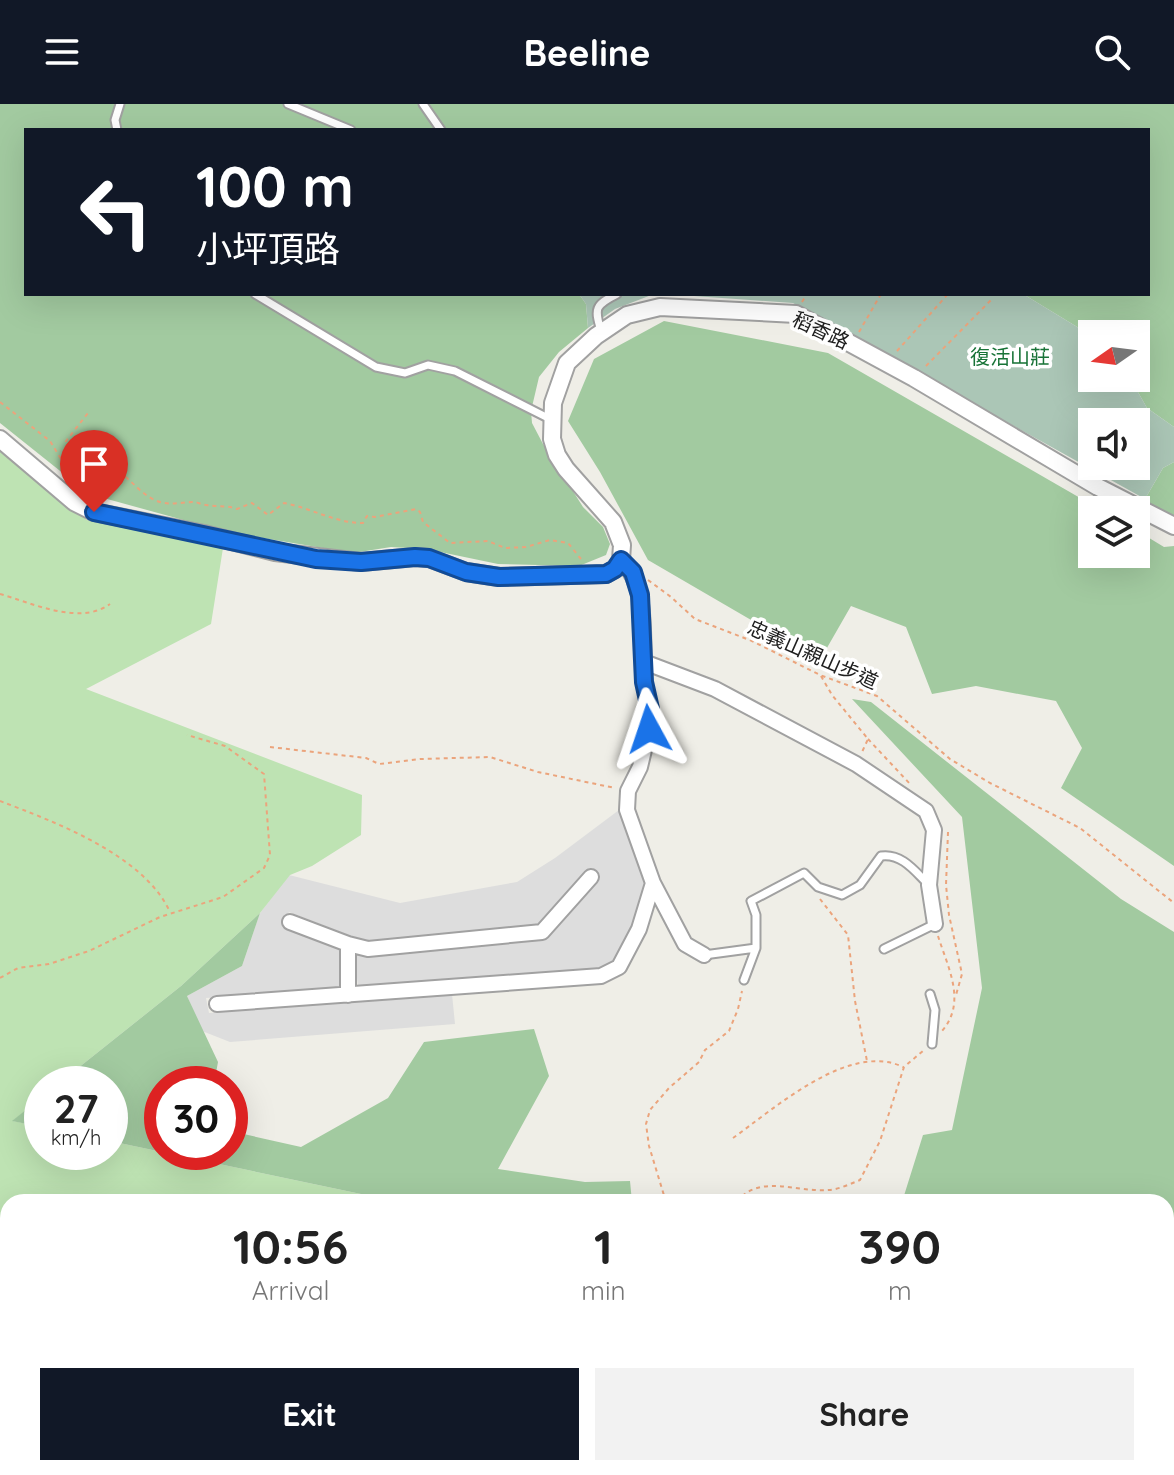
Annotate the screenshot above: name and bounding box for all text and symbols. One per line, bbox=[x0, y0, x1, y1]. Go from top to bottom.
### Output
icon: menu bbox=[40, 30, 84, 74]
text: Beeline bbox=[524, 30, 650, 75]
icon: search bbox=[1090, 30, 1134, 74]
text: 100 m bbox=[196, 151, 354, 221]
icon: left bbox=[64, 160, 168, 264]
text: 小坪頂路 bbox=[196, 226, 340, 271]
street label: 稻香路 bbox=[789, 306, 853, 354]
north arrow bbox=[1078, 320, 1150, 392]
map controls bbox=[1078, 320, 1150, 568]
park label: 復活山莊 bbox=[970, 344, 1050, 369]
button: sound bbox=[1078, 408, 1150, 480]
pin bbox=[60, 430, 128, 512]
icon: arrive bbox=[72, 442, 116, 486]
button: layers bbox=[1078, 496, 1150, 568]
street label: 忠義山親山步道 bbox=[744, 614, 882, 694]
position arrow bbox=[607, 687, 691, 771]
speed limit sign: 30 bbox=[144, 1066, 248, 1170]
text: 27 bbox=[54, 1083, 98, 1133]
text: km/h bbox=[51, 1125, 101, 1150]
text: 10:56 bbox=[233, 1216, 348, 1276]
text: 1 bbox=[594, 1216, 613, 1276]
text: 390 bbox=[859, 1216, 941, 1276]
text: Arrival bbox=[252, 1274, 330, 1307]
text: min bbox=[581, 1274, 626, 1307]
text: m bbox=[888, 1274, 912, 1307]
button: Exit bbox=[40, 1368, 579, 1460]
button: Share bbox=[595, 1368, 1134, 1460]

